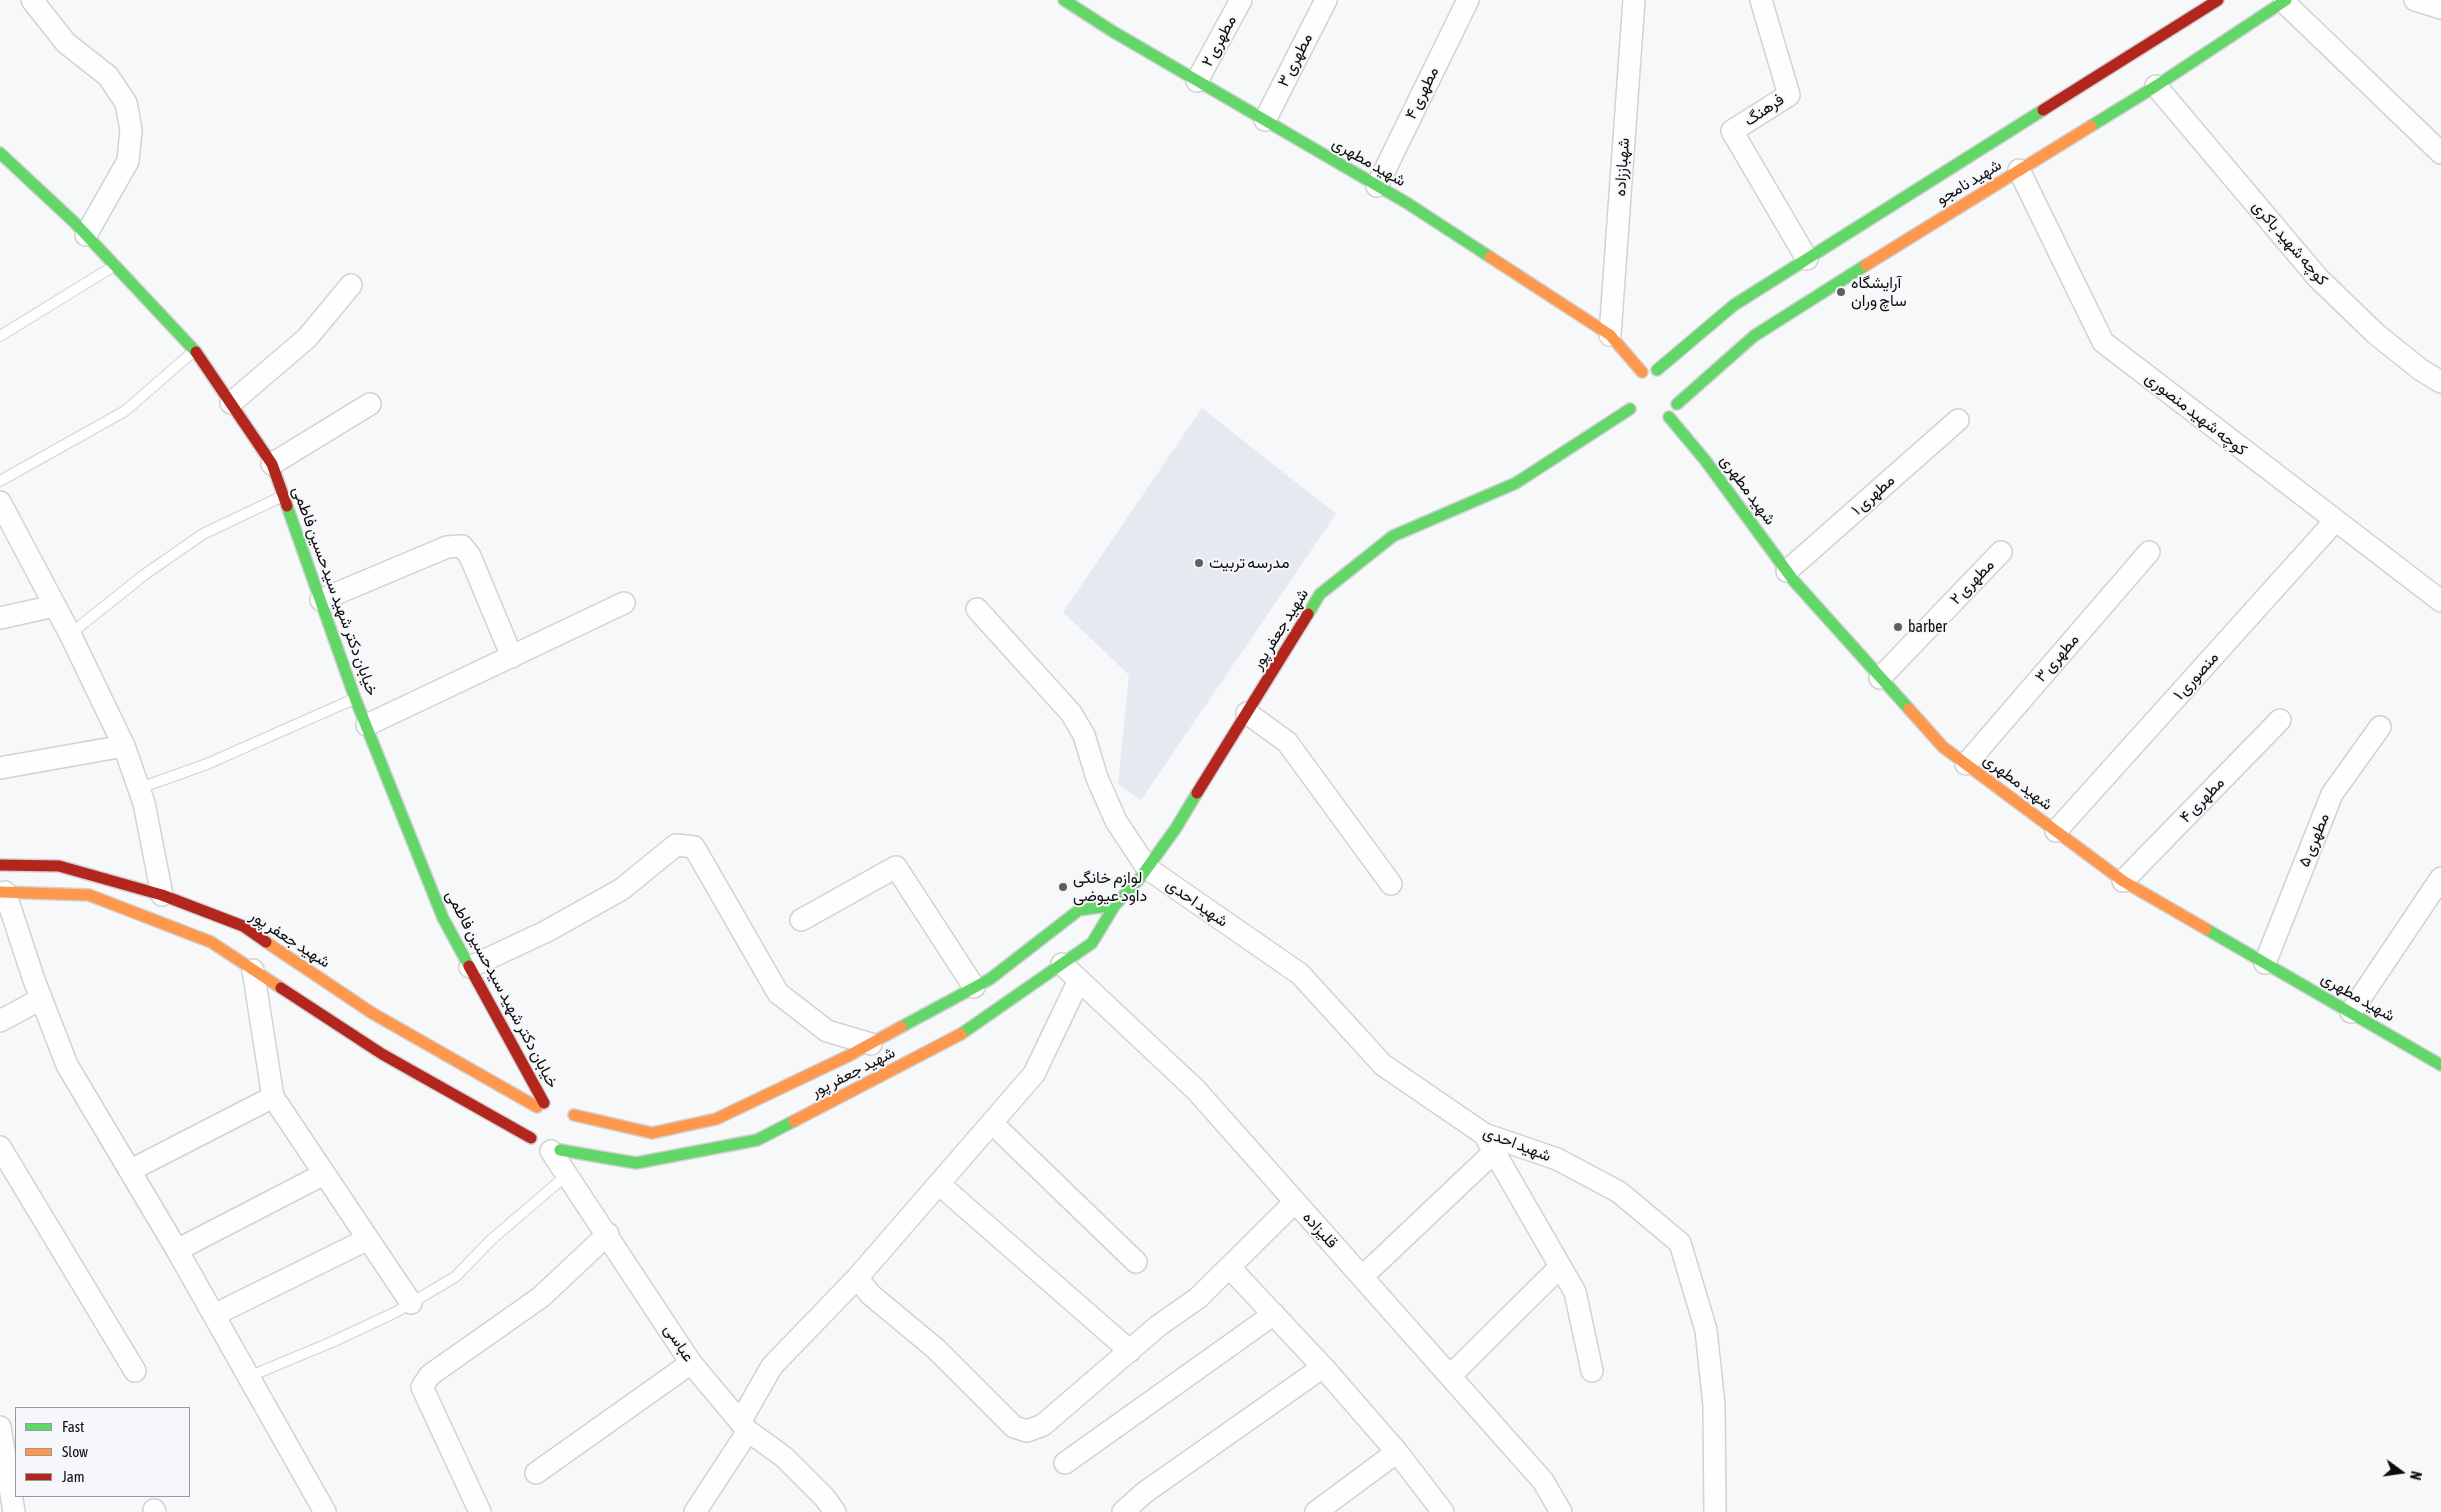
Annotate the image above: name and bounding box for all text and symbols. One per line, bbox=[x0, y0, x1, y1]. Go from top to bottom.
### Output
street label: مطهری ۲ bbox=[1198, 12, 1240, 70]
street label: مطهری ۳ bbox=[1273, 30, 1317, 90]
street label: مطهری ۴ bbox=[1401, 64, 1443, 122]
street label: فرهنگ bbox=[1740, 90, 1788, 130]
street label: شهید مطهری bbox=[1329, 133, 1409, 191]
street label: شهباززاده bbox=[1610, 137, 1634, 197]
street label: شهید نامجو bbox=[1933, 155, 2005, 209]
street label: کوچه شهید باکری bbox=[2248, 197, 2332, 289]
place label: آرایشگاه ساچ وران bbox=[1851, 273, 1907, 311]
marker: آرایشگاه ساچ وران bbox=[1835, 286, 1847, 298]
street label: کوچه شهید منصوری bbox=[2141, 368, 2251, 460]
street label: شهید مطهری bbox=[1716, 451, 1780, 529]
street label: مطهری ۱ bbox=[1847, 471, 1899, 519]
street label: خیابان دکتر شهید سیدحسین فاطمی bbox=[288, 484, 382, 698]
place label: مدرسه تربیت bbox=[1209, 553, 1289, 573]
street label: مطهری ۲ bbox=[1946, 555, 1998, 609]
marker: مدرسه تربیت bbox=[1193, 557, 1205, 569]
street label: شهید جعفر پور bbox=[1248, 585, 1312, 673]
place label: barber bbox=[1908, 617, 1947, 637]
marker: barber bbox=[1892, 621, 1904, 633]
street label: مطهری ۳ bbox=[2031, 630, 2083, 686]
street label: منصوری ۱ bbox=[2169, 648, 2223, 704]
street label: شهید مطهری bbox=[1980, 750, 2056, 814]
street label: مطهری ۴ bbox=[2176, 773, 2228, 827]
street label: مطهری ۵ bbox=[2295, 810, 2333, 870]
place label: لوازم خانگی داود عیوضی bbox=[1073, 868, 1147, 906]
street label: شهید احدی bbox=[1162, 875, 1232, 931]
marker: لوازم خانگی داود عیوضی bbox=[1057, 881, 1069, 893]
street label: خیابان دکتر شهید سیدحسین فاطمی bbox=[442, 887, 562, 1091]
street label: شهید جعفر پور bbox=[246, 906, 334, 972]
street label: شهید مطهری bbox=[2318, 968, 2398, 1026]
street label: شهید جعفر پور bbox=[808, 1043, 898, 1101]
street label: شهید احدی bbox=[1480, 1122, 1554, 1166]
street label: قلیزاده bbox=[1299, 1208, 1341, 1252]
street label: عباسی bbox=[660, 1321, 698, 1365]
legend bbox=[15, 1407, 190, 1497]
text: Fast bbox=[62, 1418, 84, 1435]
text: Slow bbox=[62, 1443, 88, 1460]
north arrow bbox=[2376, 1447, 2426, 1497]
text: Jam bbox=[62, 1468, 85, 1485]
text: N bbox=[2407, 1470, 2424, 1482]

